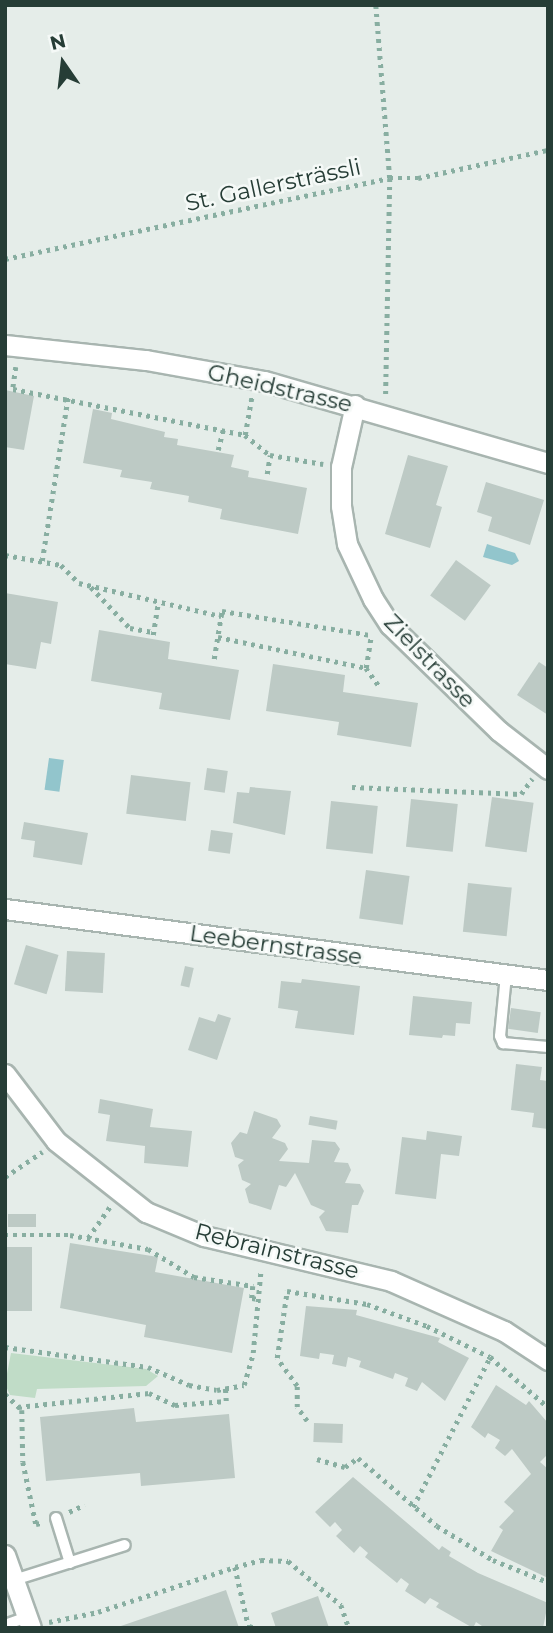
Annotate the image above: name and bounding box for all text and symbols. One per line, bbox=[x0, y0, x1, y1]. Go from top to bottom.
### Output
north arrow bbox=[28, 28, 98, 98]
text: N bbox=[48, 29, 68, 55]
street label: St. Gallersträssli bbox=[183, 153, 363, 217]
street label: Gheidstrasse bbox=[205, 358, 355, 418]
street label: Zielstrasse bbox=[378, 608, 482, 714]
street label: Leebernstrasse bbox=[188, 919, 364, 971]
street label: Rebrainstrasse bbox=[192, 1217, 362, 1285]

